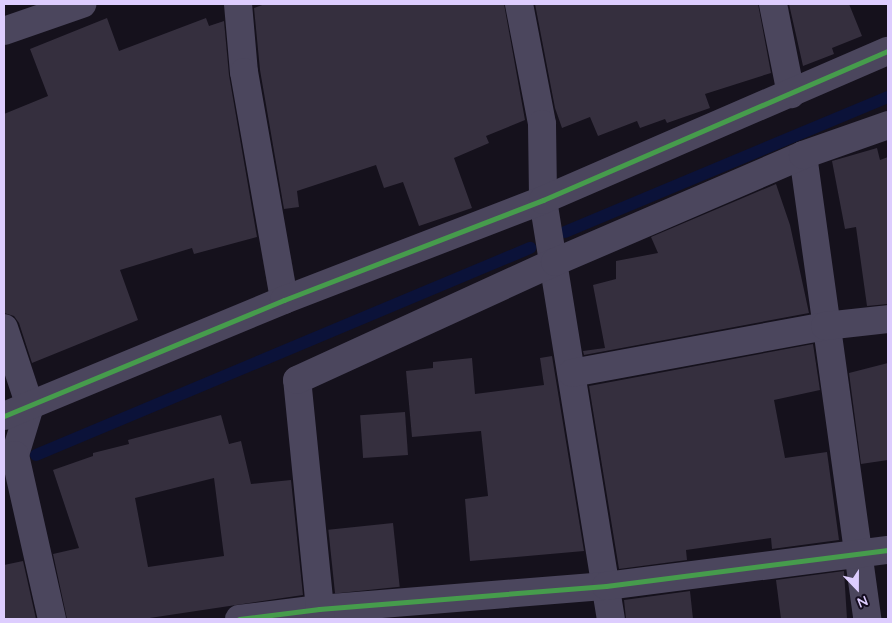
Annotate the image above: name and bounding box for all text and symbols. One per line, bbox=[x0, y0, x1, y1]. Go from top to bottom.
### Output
north arrow bbox=[832, 563, 882, 613]
text: N bbox=[854, 592, 871, 612]

